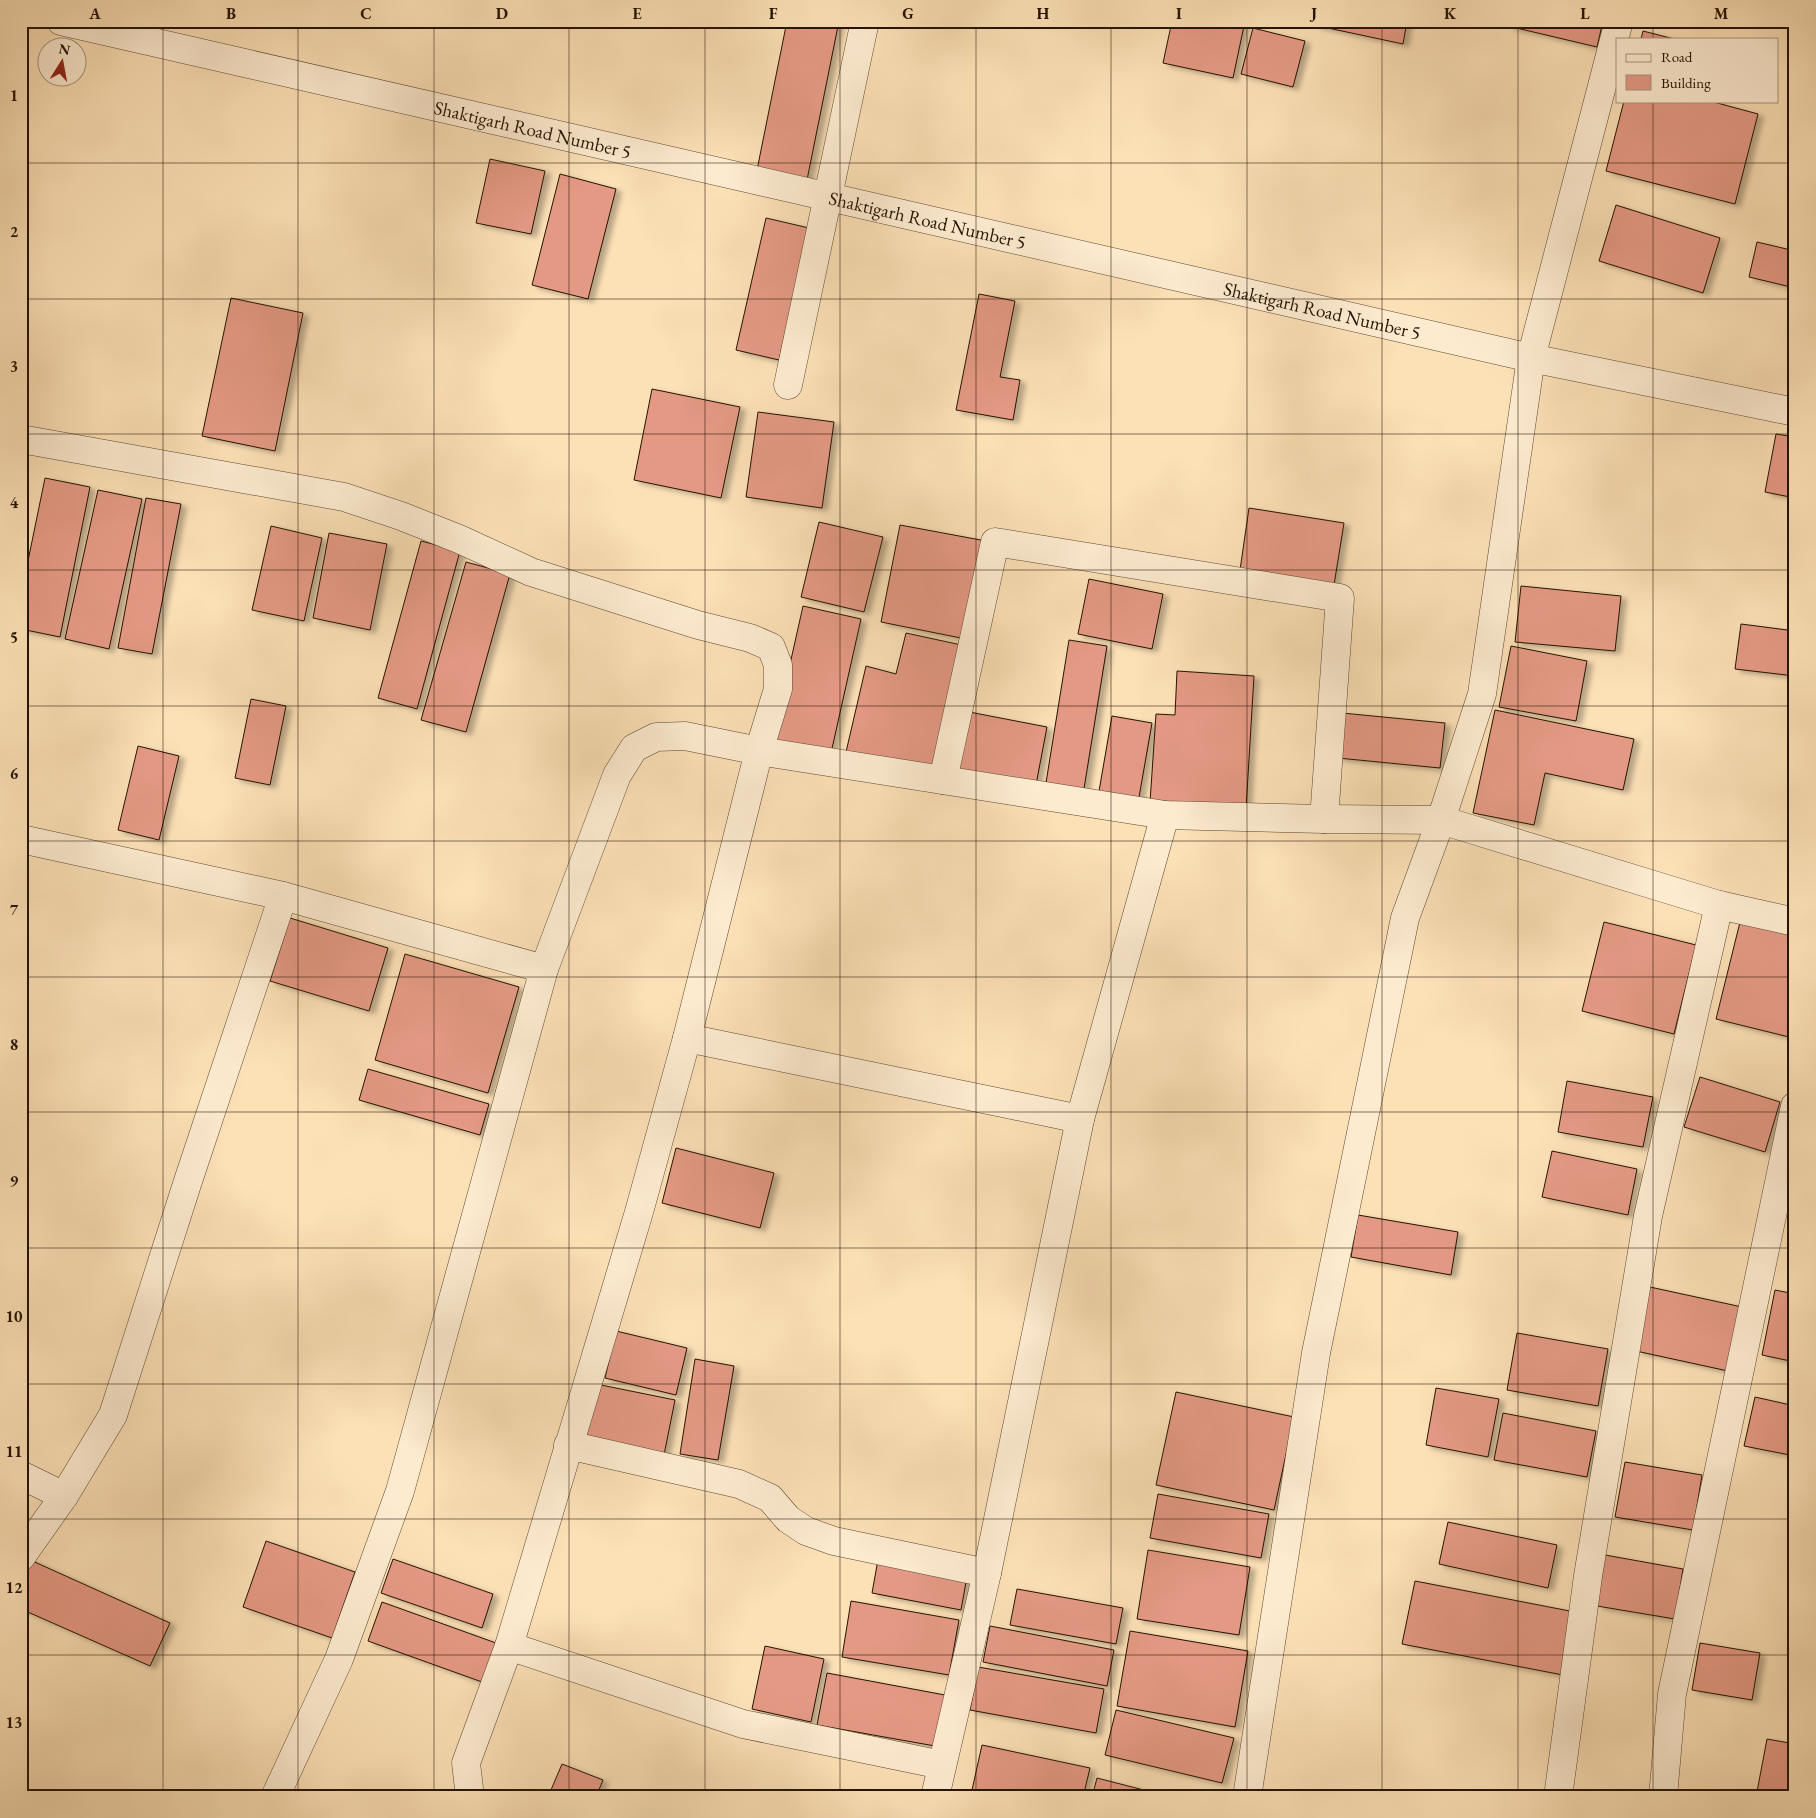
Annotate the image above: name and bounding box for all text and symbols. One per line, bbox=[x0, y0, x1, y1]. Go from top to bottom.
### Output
text: A bbox=[88, 3, 101, 24]
text: B bbox=[226, 3, 236, 24]
text: C bbox=[360, 3, 372, 24]
text: D bbox=[496, 3, 508, 24]
text: E bbox=[632, 3, 642, 24]
text: F bbox=[769, 3, 778, 24]
text: G bbox=[902, 3, 914, 24]
text: H bbox=[1037, 3, 1050, 24]
text: I bbox=[1176, 3, 1182, 24]
text: J bbox=[1309, 3, 1317, 24]
text: K bbox=[1444, 3, 1457, 24]
text: L bbox=[1580, 3, 1590, 24]
text: M bbox=[1714, 3, 1729, 24]
north arrow bbox=[38, 38, 88, 88]
legend bbox=[1616, 38, 1778, 102]
text: N bbox=[57, 39, 72, 59]
text: Road bbox=[1661, 47, 1693, 66]
text: Building bbox=[1661, 73, 1711, 92]
text: 1 bbox=[10, 85, 18, 106]
street label: Shaktigarh Road Number 5 bbox=[432, 95, 634, 164]
street label: Shaktigarh Road Number 5 bbox=[826, 185, 1028, 255]
text: 2 bbox=[10, 221, 19, 242]
street label: Shaktigarh Road Number 5 bbox=[1221, 276, 1423, 345]
text: 3 bbox=[10, 356, 18, 377]
text: 4 bbox=[10, 492, 19, 513]
text: 5 bbox=[10, 627, 18, 648]
text: 6 bbox=[10, 763, 19, 784]
text: 7 bbox=[10, 899, 19, 920]
text: 8 bbox=[10, 1034, 18, 1055]
text: 9 bbox=[10, 1170, 19, 1191]
text: 10 bbox=[6, 1306, 23, 1327]
text: 11 bbox=[6, 1441, 22, 1462]
text: 12 bbox=[6, 1577, 23, 1598]
text: 13 bbox=[6, 1712, 22, 1733]

